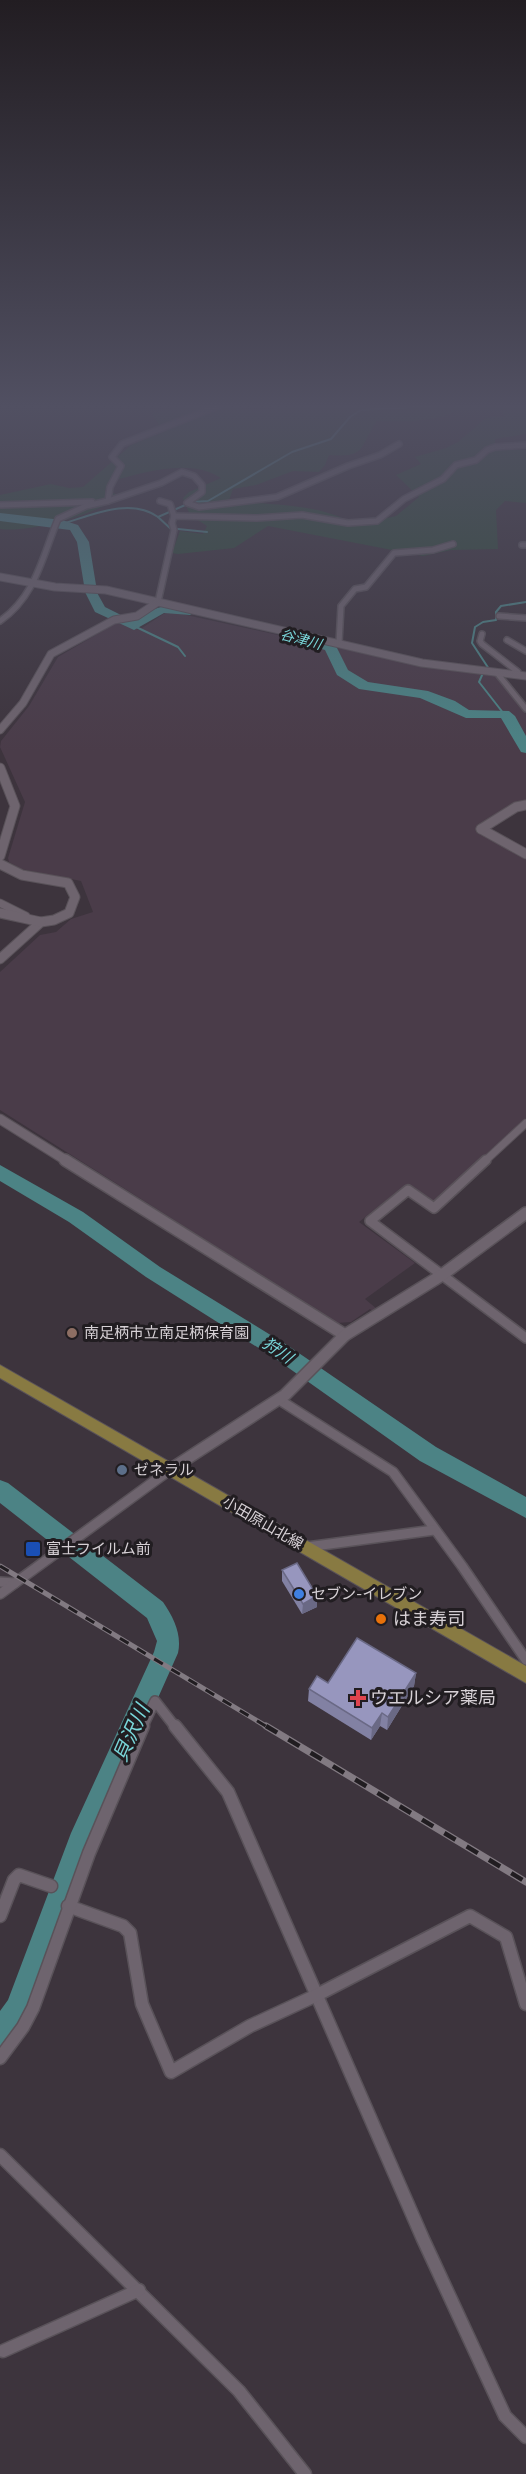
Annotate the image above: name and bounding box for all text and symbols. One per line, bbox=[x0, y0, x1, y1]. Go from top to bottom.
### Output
water label: 谷津川 bbox=[278, 625, 326, 655]
place label: 南足柄市立南足柄保育園 bbox=[84, 1323, 249, 1343]
marker: 南足柄市立南足柄保育園 bbox=[65, 1326, 79, 1340]
water label: 狩川 bbox=[258, 1333, 299, 1370]
place label: ゼネラル bbox=[134, 1460, 194, 1480]
marker: ゼネラル bbox=[115, 1463, 129, 1477]
street label: 小田原山北線 bbox=[219, 1492, 307, 1554]
place label: 富士フイルム前 bbox=[46, 1539, 151, 1559]
marker: 富士フイルム前 bbox=[24, 1540, 42, 1558]
place label: セブン-イレブン bbox=[311, 1584, 422, 1604]
marker: セブン-イレブン bbox=[292, 1587, 306, 1601]
place label: はま寿司 bbox=[393, 1607, 465, 1631]
marker: はま寿司 bbox=[374, 1612, 388, 1626]
place label: ウエルシア薬局 bbox=[370, 1686, 496, 1710]
marker: ウエルシア薬局 bbox=[351, 1691, 365, 1705]
water label: 貝沢川 bbox=[107, 1698, 157, 1766]

